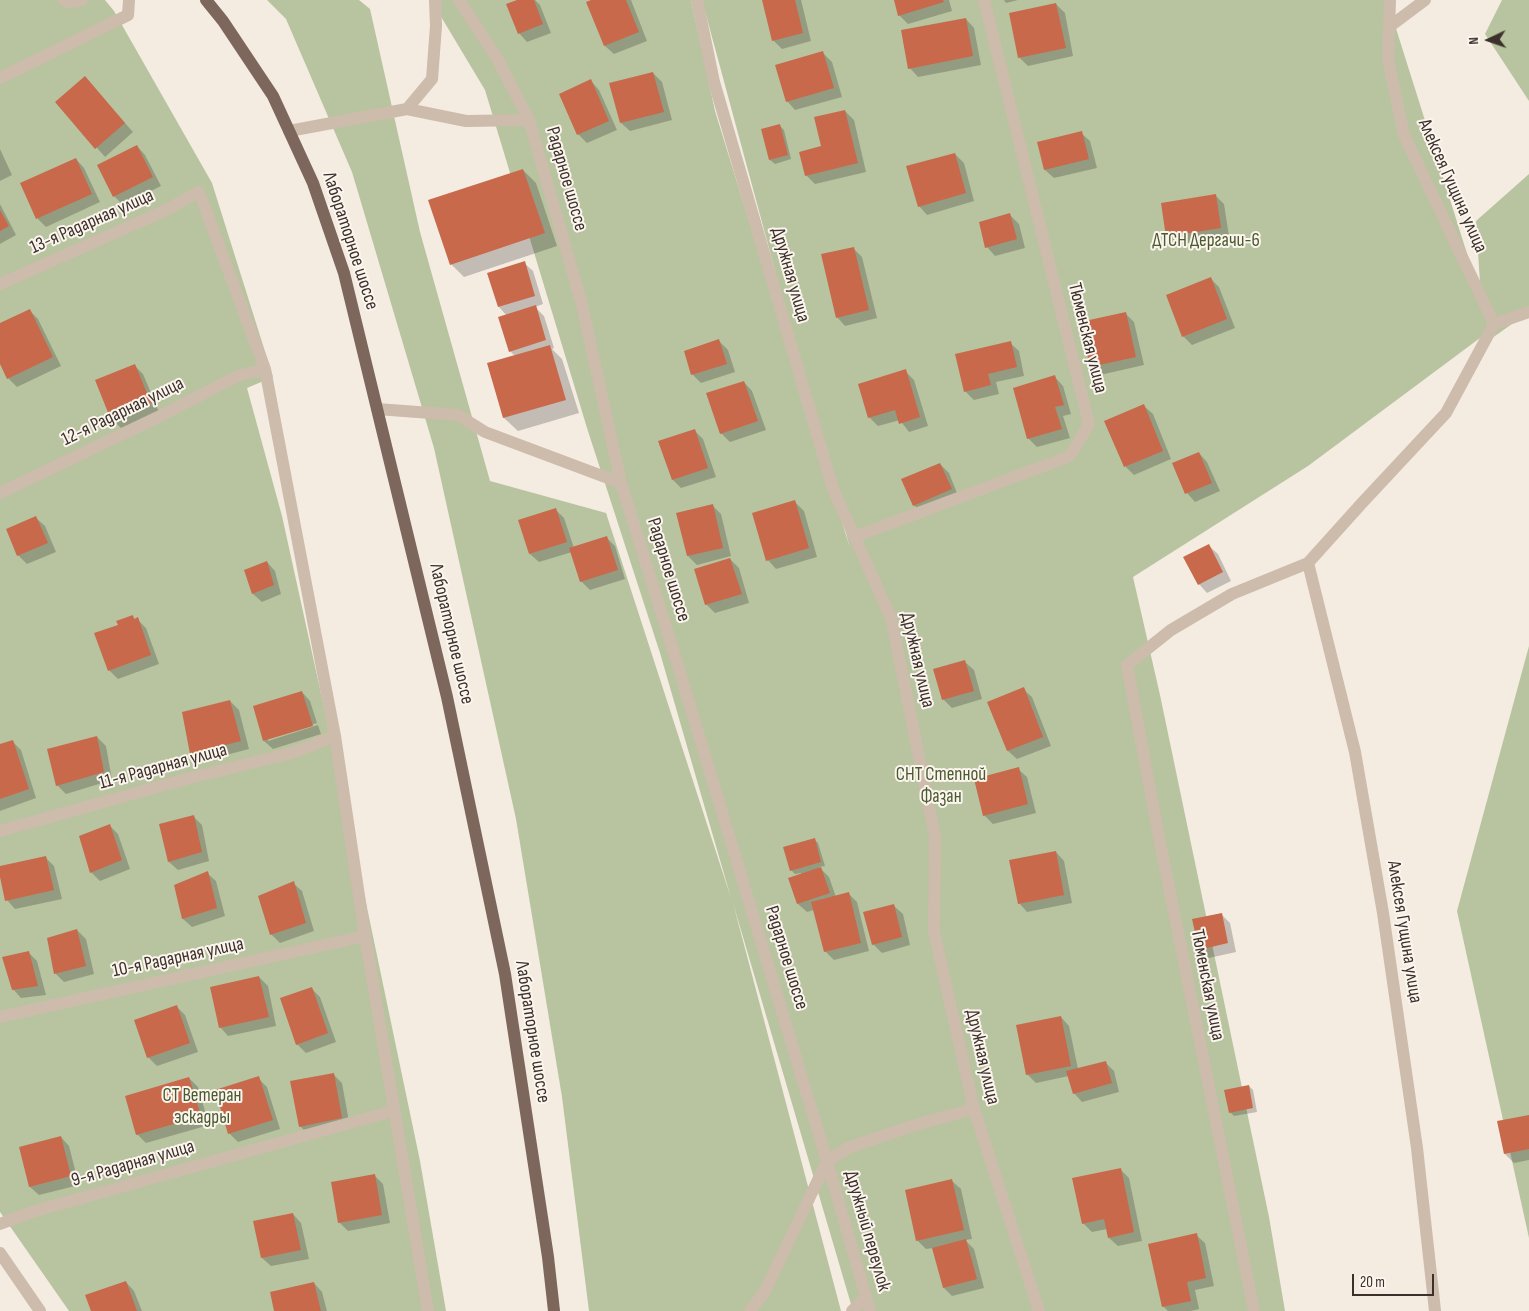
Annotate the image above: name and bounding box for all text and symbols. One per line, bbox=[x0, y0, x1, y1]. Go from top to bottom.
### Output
north arrow bbox=[1464, 15, 1514, 65]
text: N bbox=[1465, 37, 1482, 45]
street label: Алексея Гущина улица bbox=[1412, 116, 1492, 256]
street label: Радарное шоссе bbox=[540, 124, 592, 234]
street label: Лабораторное шоссе bbox=[317, 169, 383, 313]
street label: 13-я Радарная улица bbox=[27, 185, 157, 259]
street label: Дружная улица bbox=[766, 225, 814, 325]
park label: ДТСН Дергачи-6 bbox=[1152, 230, 1260, 252]
street label: Тюменская улица bbox=[1062, 281, 1112, 395]
street label: 12-я Радарная улица bbox=[58, 373, 188, 451]
street label: Радарное шоссе bbox=[641, 515, 695, 625]
street label: Лабораторное шоссе bbox=[424, 561, 478, 707]
street label: Дружная улица bbox=[895, 610, 939, 710]
street label: 11-я Радарная улица bbox=[96, 739, 230, 795]
park label: СНТ Степной Фазан bbox=[896, 764, 986, 808]
street label: Алексея Гущина улица bbox=[1381, 859, 1427, 1005]
street label: Радарное шоссе bbox=[759, 903, 813, 1013]
street label: Тюменская улица bbox=[1185, 928, 1229, 1042]
street label: 10-я Радарная улица bbox=[110, 933, 246, 983]
street label: Лабораторное шоссе bbox=[510, 959, 554, 1105]
street label: Дружная улица bbox=[960, 1007, 1004, 1107]
park label: СТ Ветеран эскадры bbox=[163, 1085, 241, 1129]
street label: 9-я Радарная улица bbox=[69, 1136, 197, 1192]
street label: Дружный переулок bbox=[839, 1168, 895, 1294]
scale bar bbox=[1354, 1264, 1436, 1296]
text: 20 m bbox=[1360, 1273, 1385, 1292]

